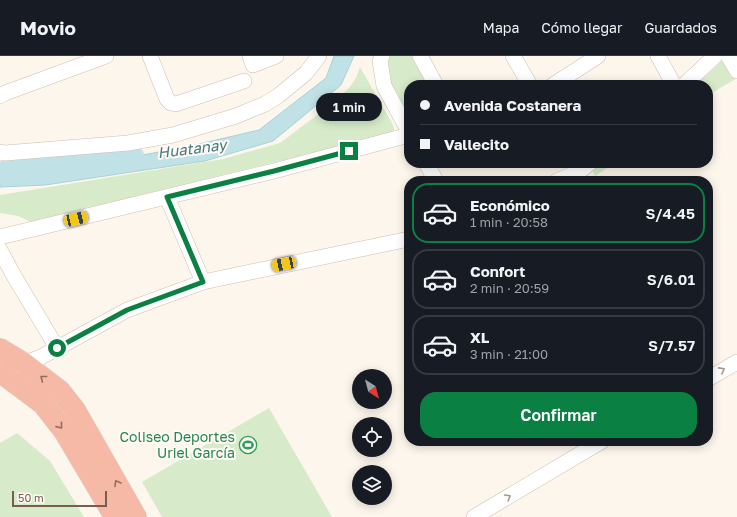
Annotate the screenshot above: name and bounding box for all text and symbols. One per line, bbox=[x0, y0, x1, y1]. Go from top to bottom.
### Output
text: Movio bbox=[20, 16, 76, 39]
text: Mapa bbox=[483, 19, 519, 36]
text: Cómo llegar bbox=[541, 19, 622, 36]
text: Guardados bbox=[644, 19, 717, 36]
callout: 1 min bbox=[316, 93, 382, 121]
text: Avenida Costanera bbox=[444, 96, 581, 114]
text: 1 min bbox=[333, 99, 365, 115]
water label: Huatanay bbox=[156, 135, 230, 162]
text: Vallecito bbox=[444, 135, 509, 153]
route end bbox=[340, 142, 358, 160]
icon: car bbox=[422, 195, 458, 231]
text: Económico bbox=[470, 196, 550, 214]
text: S/4.45 bbox=[645, 204, 695, 222]
car bbox=[63, 210, 89, 228]
text: 1 min · 20:58 bbox=[470, 214, 548, 230]
car bbox=[271, 256, 297, 272]
icon: car bbox=[422, 261, 458, 297]
text: Confort bbox=[470, 262, 525, 280]
text: S/6.01 bbox=[647, 270, 695, 288]
text: 2 min · 20:59 bbox=[470, 280, 549, 296]
icon: car bbox=[422, 327, 458, 363]
text: XL bbox=[470, 328, 489, 346]
text: S/7.57 bbox=[648, 336, 695, 354]
route start bbox=[48, 339, 66, 357]
text: 3 min · 21:00 bbox=[470, 346, 548, 362]
one-way arrow bbox=[718, 368, 726, 375]
north arrow bbox=[352, 369, 392, 409]
map controls bbox=[352, 369, 392, 505]
one-way arrow bbox=[41, 375, 48, 382]
button: Confirmar bbox=[420, 392, 697, 438]
button: locate bbox=[352, 417, 392, 457]
one-way arrow bbox=[56, 422, 63, 429]
place label: Coliseo Deportes Uriel García bbox=[120, 428, 235, 461]
sports icon: Coliseo Deportes Uriel García bbox=[238, 435, 258, 455]
button: layers bbox=[352, 465, 392, 505]
one-way arrow bbox=[114, 480, 121, 487]
scale bar bbox=[12, 489, 107, 508]
text: 50 m bbox=[18, 491, 44, 504]
one-way arrow bbox=[504, 495, 511, 502]

